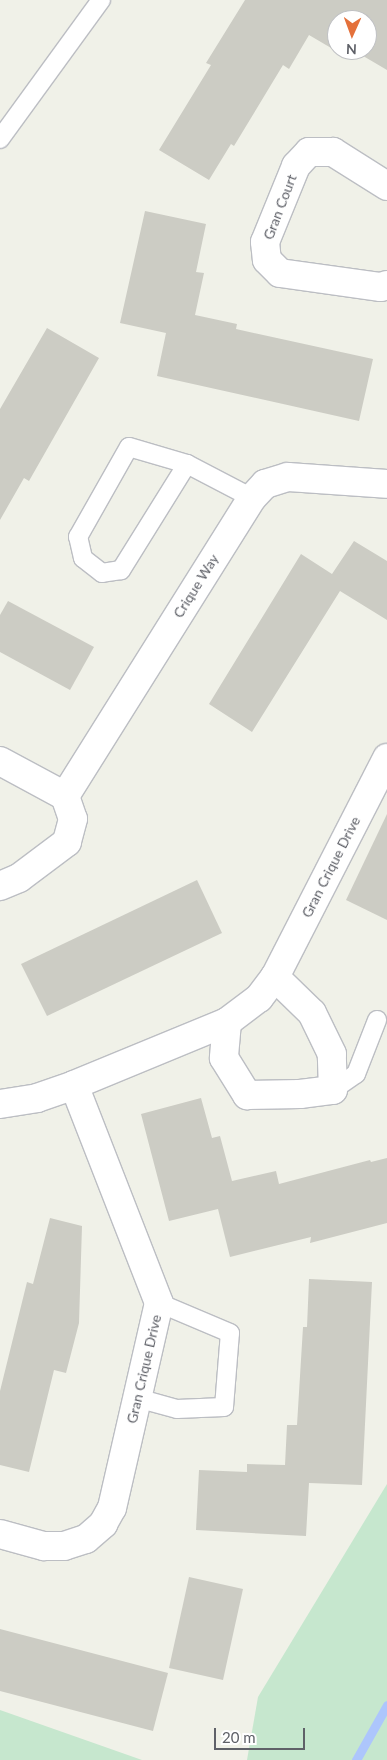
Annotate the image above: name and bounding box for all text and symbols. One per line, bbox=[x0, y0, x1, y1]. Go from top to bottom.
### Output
north arrow bbox=[327, 10, 377, 60]
text: N bbox=[346, 41, 357, 58]
street label: Gran Court bbox=[260, 172, 300, 242]
street label: Crique Way bbox=[170, 551, 222, 621]
street label: Gran Crique Drive bbox=[298, 814, 364, 920]
street label: Gran Crique Drive bbox=[123, 1313, 165, 1425]
scale bar bbox=[217, 1718, 308, 1750]
text: 20 m bbox=[222, 1728, 256, 1746]

